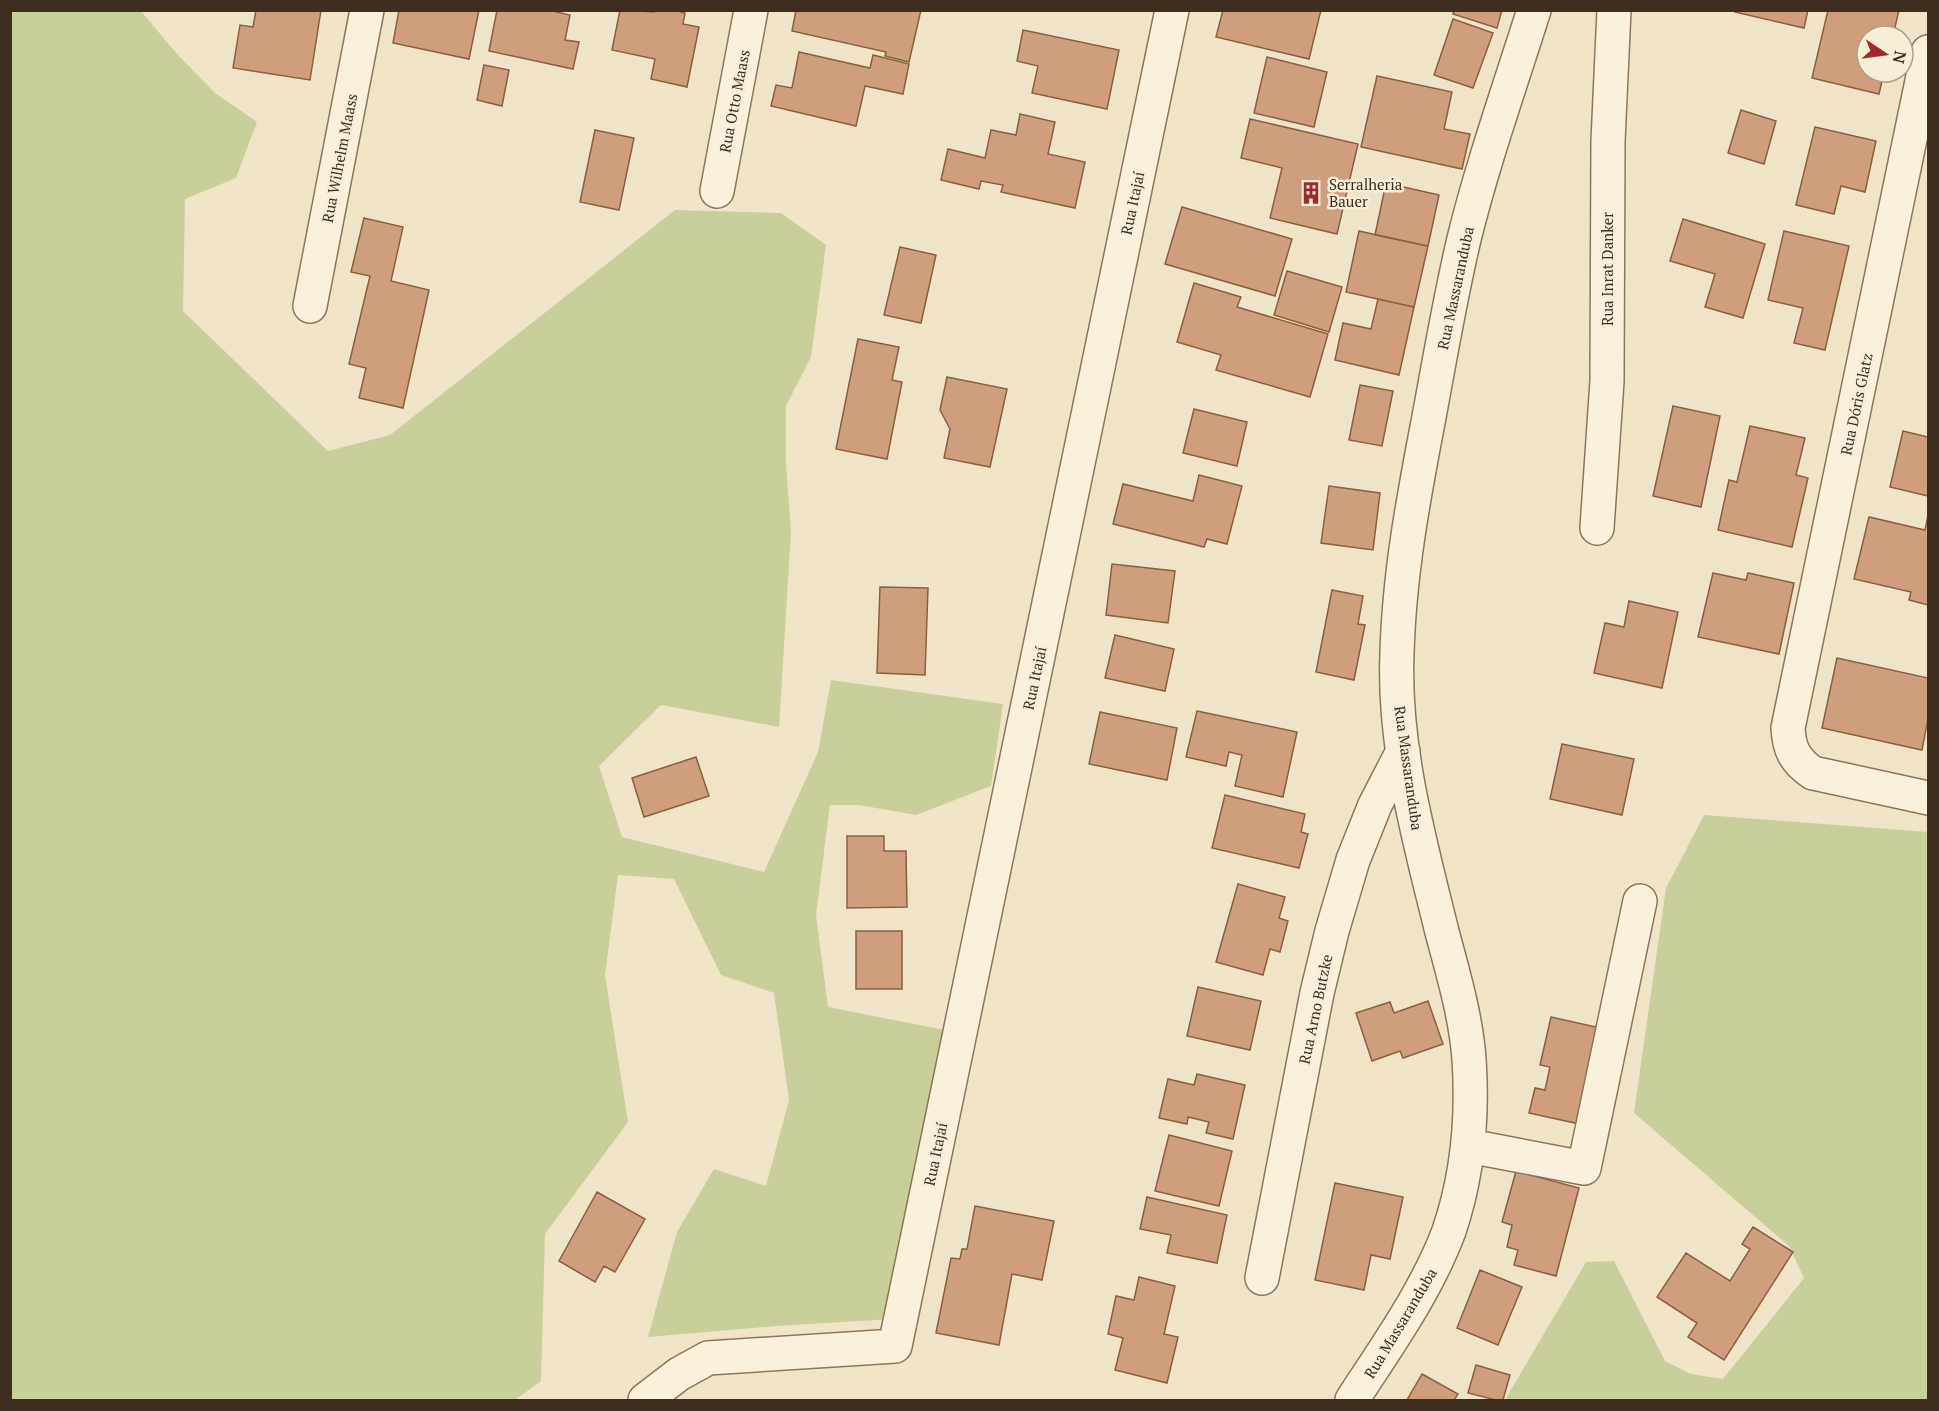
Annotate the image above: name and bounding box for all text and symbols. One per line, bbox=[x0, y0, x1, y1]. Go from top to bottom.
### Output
north arrow bbox=[1855, 24, 1915, 84]
street label: Rua Otto Maass bbox=[714, 48, 754, 154]
text: N bbox=[1888, 49, 1912, 66]
street label: Rua Wilhelm Maass bbox=[317, 92, 361, 224]
street label: Rua Itajaí bbox=[1116, 169, 1149, 236]
place label: Serralheria Bauer bbox=[1329, 174, 1403, 211]
building icon: Serralheria Bauer bbox=[1298, 180, 1324, 206]
street label: Rua Inrat Danker bbox=[1597, 212, 1617, 326]
street label: Rua Massaranduba bbox=[1432, 224, 1478, 351]
street label: Rua Dóris Glatz bbox=[1835, 351, 1877, 457]
street label: Rua Itajaí bbox=[1018, 644, 1051, 711]
street label: Rua Massaranduba bbox=[1390, 704, 1428, 832]
street label: Rua Arno Butzke bbox=[1294, 952, 1336, 1066]
street label: Rua Itajaí bbox=[919, 1120, 952, 1187]
street label: Rua Massaranduba bbox=[1359, 1264, 1441, 1382]

